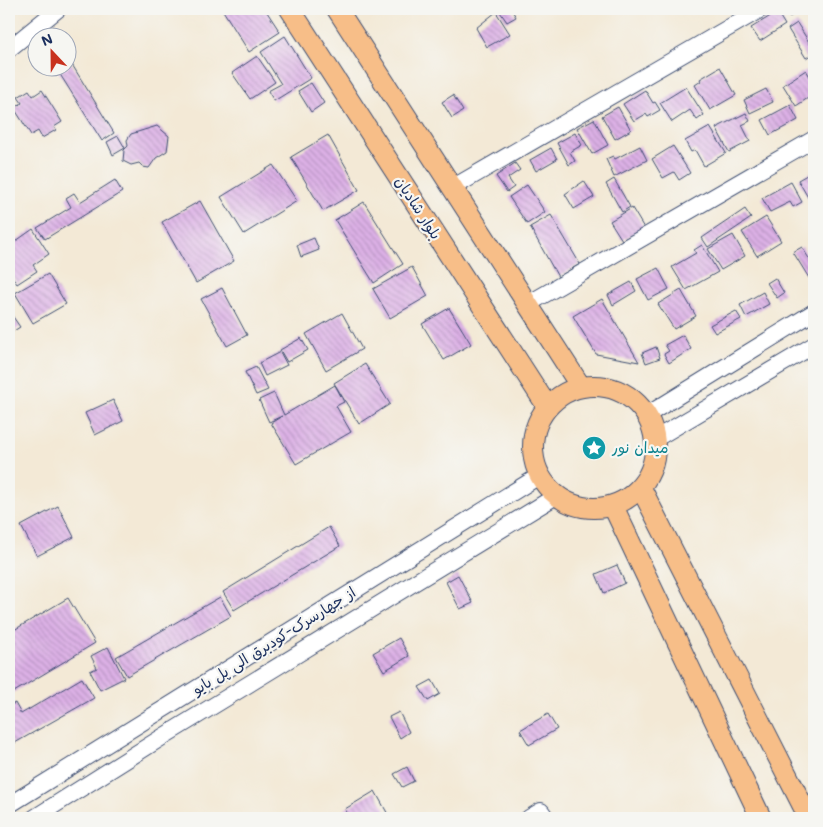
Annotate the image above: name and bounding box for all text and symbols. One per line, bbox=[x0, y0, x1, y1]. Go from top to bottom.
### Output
north arrow bbox=[28, 28, 78, 78]
text: N bbox=[38, 29, 55, 50]
street label: بلوار شادیان bbox=[391, 172, 447, 243]
place icon: میدان نور bbox=[581, 435, 607, 461]
place label: میدان نور bbox=[611, 437, 668, 457]
street label: از جهارسرک-کودبرق الی پل بایو bbox=[187, 582, 359, 700]

